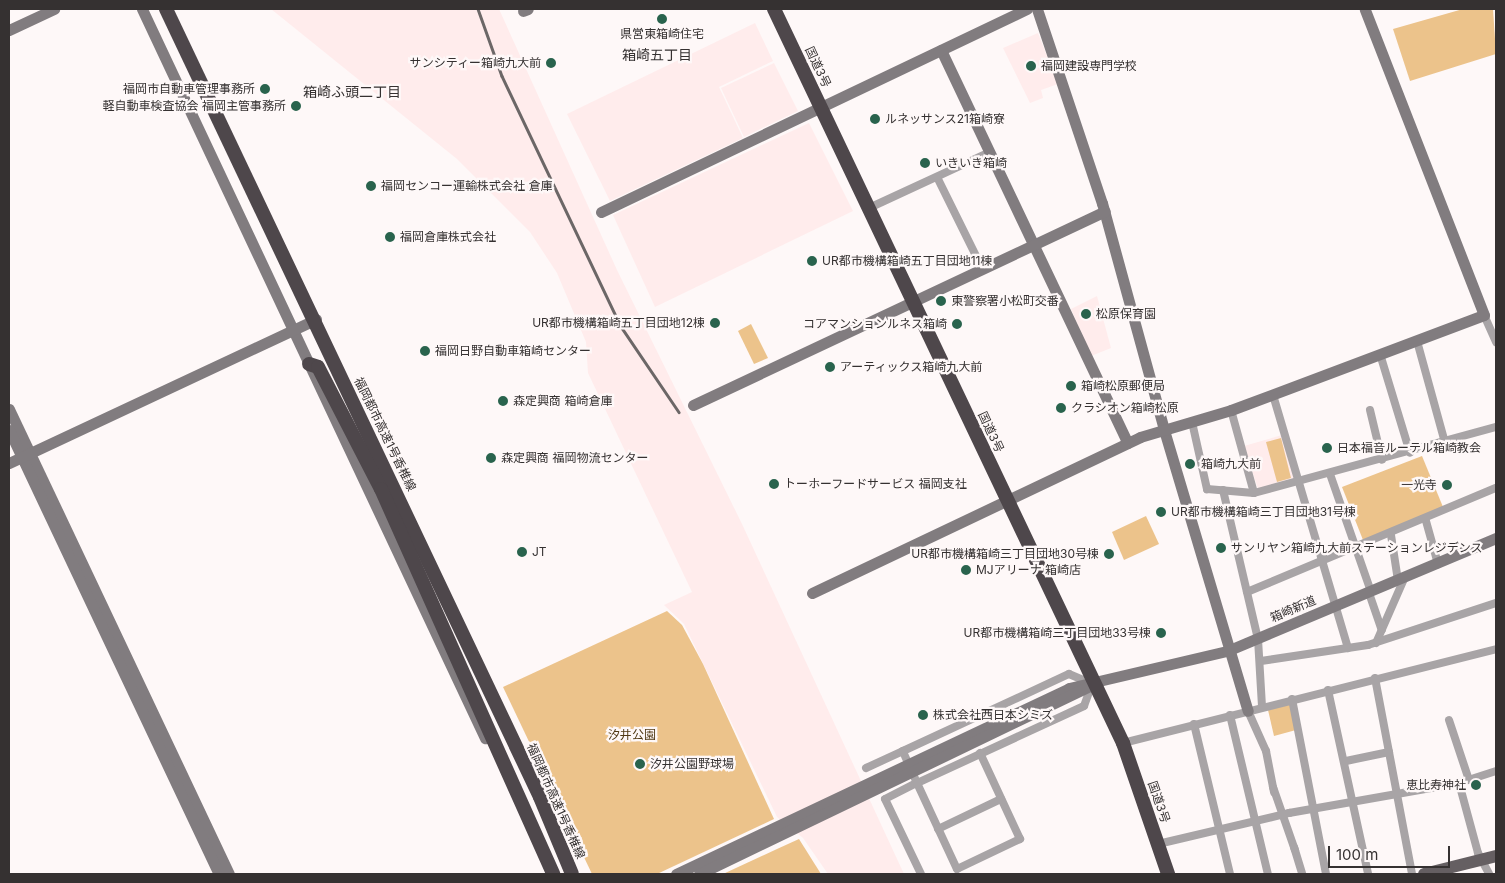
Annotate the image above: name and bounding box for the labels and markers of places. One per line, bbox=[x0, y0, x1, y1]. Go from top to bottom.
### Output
marker: 県営東箱崎住宅 bbox=[656, 13, 668, 25]
place label: 県営東箱崎住宅 bbox=[620, 27, 704, 41]
place label: サンシティー箱崎九大前 bbox=[409, 56, 541, 70]
marker: サンシティー箱崎九大前 bbox=[545, 57, 557, 69]
place label: 福岡建設専門学校 bbox=[1041, 59, 1137, 73]
marker: 福岡建設専門学校 bbox=[1025, 60, 1037, 72]
place label: 福岡市自動車管理事務所 bbox=[123, 82, 255, 96]
marker: 福岡市自動車管理事務所 bbox=[259, 83, 271, 95]
place label: 軽自動車検査協会 福岡主管事務所 bbox=[103, 99, 286, 113]
marker: 軽自動車検査協会 福岡主管事務所 bbox=[290, 100, 302, 112]
place label: ルネッサンス21箱崎寮 bbox=[885, 112, 1005, 126]
marker: ルネッサンス21箱崎寮 bbox=[869, 113, 881, 125]
place label: いきいき箱崎 bbox=[935, 156, 1007, 170]
marker: いきいき箱崎 bbox=[919, 157, 931, 169]
place label: 福岡センコー運輸株式会社 倉庫 bbox=[381, 179, 552, 193]
marker: 福岡センコー運輸株式会社 倉庫 bbox=[365, 180, 377, 192]
place label: 福岡倉庫株式会社 bbox=[400, 230, 496, 244]
marker: 福岡倉庫株式会社 bbox=[384, 231, 396, 243]
place label: UR都市機構箱崎五丁目団地11棟 bbox=[822, 254, 992, 268]
marker: UR都市機構箱崎五丁目団地11棟 bbox=[806, 255, 818, 267]
place label: 東警察署小松町交番 bbox=[951, 294, 1059, 308]
marker: 東警察署小松町交番 bbox=[935, 295, 947, 307]
place label: 松原保育園 bbox=[1096, 307, 1156, 321]
marker: 松原保育園 bbox=[1080, 308, 1092, 320]
place label: UR都市機構箱崎五丁目団地12棟 bbox=[532, 316, 705, 330]
marker: UR都市機構箱崎五丁目団地12棟 bbox=[709, 317, 721, 329]
place label: コアマンションルネス箱崎 bbox=[803, 317, 947, 331]
marker: コアマンションルネス箱崎 bbox=[951, 318, 963, 330]
place label: 福岡日野自動車箱崎センター bbox=[435, 344, 591, 358]
marker: 福岡日野自動車箱崎センター bbox=[419, 345, 431, 357]
place label: アーティックス箱崎九大前 bbox=[840, 360, 983, 374]
marker: アーティックス箱崎九大前 bbox=[824, 361, 836, 373]
place label: 箱崎松原郵便局 bbox=[1081, 379, 1165, 393]
marker: 箱崎松原郵便局 bbox=[1065, 380, 1077, 392]
place label: 森定興商 箱崎倉庫 bbox=[513, 394, 612, 408]
marker: 森定興商 箱崎倉庫 bbox=[497, 395, 509, 407]
place label: クラシオン箱崎松原 bbox=[1071, 401, 1179, 415]
marker: クラシオン箱崎松原 bbox=[1055, 402, 1067, 414]
place label: 日本福音ルーテル箱崎教会 bbox=[1337, 441, 1481, 455]
marker: 日本福音ルーテル箱崎教会 bbox=[1321, 442, 1333, 454]
place label: 森定興商 福岡物流センター bbox=[501, 451, 648, 465]
marker: 森定興商 福岡物流センター bbox=[485, 452, 497, 464]
marker: 箱崎九大前 bbox=[1183, 457, 1197, 471]
place label: 箱崎九大前 bbox=[1201, 457, 1261, 471]
place label: トーホーフードサービス 福岡支社 bbox=[784, 477, 967, 491]
marker: トーホーフードサービス 福岡支社 bbox=[768, 478, 780, 490]
place label: 一光寺 bbox=[1401, 478, 1437, 492]
marker: 一光寺 bbox=[1441, 479, 1453, 491]
place label: UR都市機構箱崎三丁目団地31号棟 bbox=[1171, 505, 1356, 519]
marker: UR都市機構箱崎三丁目団地31号棟 bbox=[1155, 506, 1167, 518]
place label: サンリヤン箱崎九大前ステーションレジデンス bbox=[1231, 541, 1483, 555]
marker: サンリヤン箱崎九大前ステーションレジデンス bbox=[1215, 542, 1227, 554]
place label: JT bbox=[532, 545, 547, 559]
marker: JT bbox=[516, 546, 528, 558]
place label: UR都市機構箱崎三丁目団地30号棟 bbox=[911, 547, 1099, 561]
marker: UR都市機構箱崎三丁目団地30号棟 bbox=[1103, 548, 1115, 560]
place label: MJアリーナ 箱崎店 bbox=[976, 563, 1081, 577]
marker: MJアリーナ 箱崎店 bbox=[960, 564, 972, 576]
place label: UR都市機構箱崎三丁目団地33号棟 bbox=[964, 626, 1151, 640]
marker: UR都市機構箱崎三丁目団地33号棟 bbox=[1155, 627, 1167, 639]
place label: 株式会社西日本シミズ bbox=[933, 708, 1053, 722]
marker: 株式会社西日本シミズ bbox=[917, 709, 929, 721]
place label: 汐井公園野球場 bbox=[650, 757, 734, 771]
marker: 汐井公園野球場 bbox=[634, 758, 646, 770]
place label: 恵比寿神社 bbox=[1406, 778, 1466, 792]
marker: 恵比寿神社 bbox=[1470, 779, 1482, 791]

